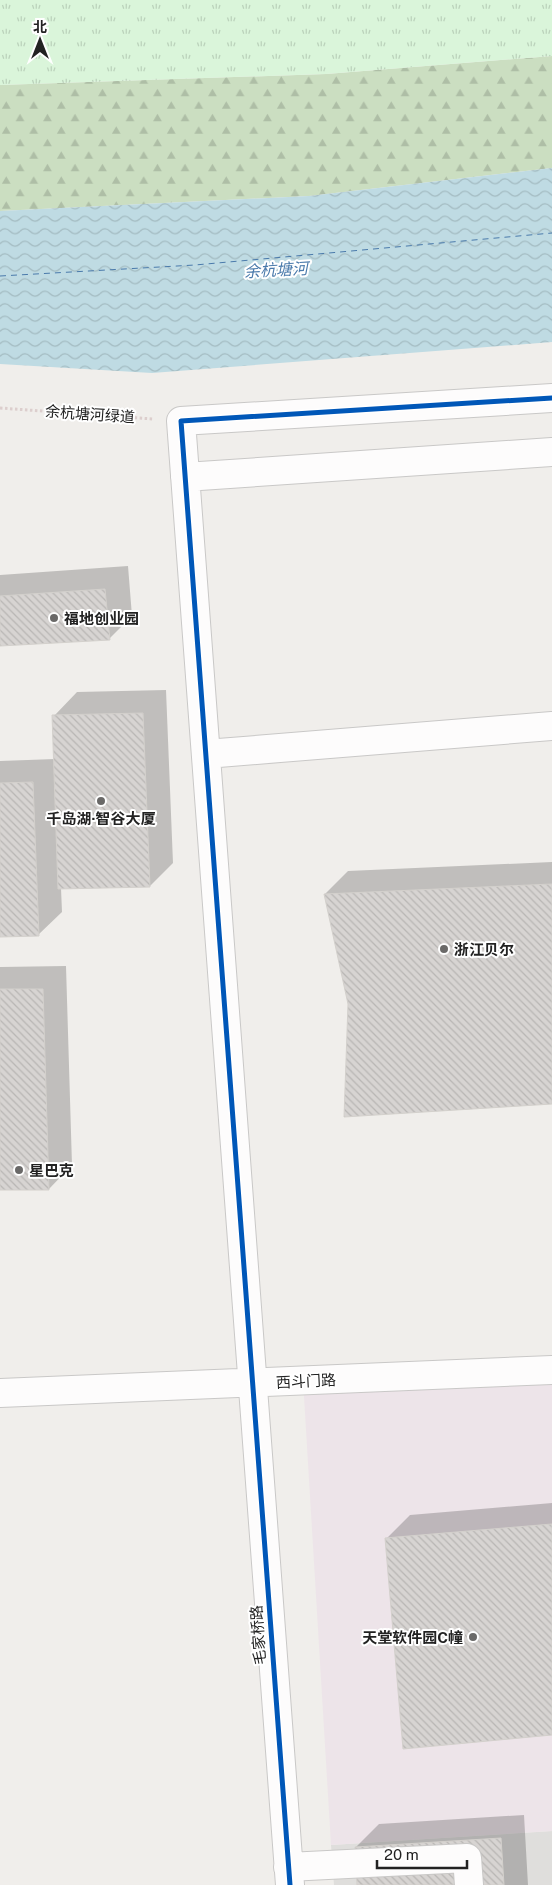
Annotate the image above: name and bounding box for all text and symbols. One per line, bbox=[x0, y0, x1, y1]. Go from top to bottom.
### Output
north arrow bbox=[15, 15, 65, 65]
text: 北 bbox=[33, 19, 47, 35]
water label: 余杭塘河 bbox=[244, 259, 311, 281]
street label: 余杭塘河绿道 bbox=[45, 402, 135, 426]
place label: 福地创业园 bbox=[64, 610, 139, 627]
marker: 福地创业园 bbox=[48, 612, 60, 624]
marker: 千岛湖·智谷大厦 bbox=[95, 795, 107, 807]
place label: 千岛湖·智谷大厦 bbox=[47, 810, 155, 827]
place label: 浙江贝尔 bbox=[454, 941, 514, 958]
marker: 浙江贝尔 bbox=[438, 943, 450, 955]
place label: 星巴克 bbox=[29, 1162, 74, 1179]
marker: 星巴克 bbox=[13, 1164, 25, 1176]
street label: 西斗门路 bbox=[276, 1371, 336, 1391]
street label: 毛家桥路 bbox=[247, 1604, 269, 1666]
place label: 天堂软件园C幢 bbox=[362, 1629, 463, 1646]
marker: 天堂软件园C幢 bbox=[467, 1631, 479, 1643]
scale bar bbox=[377, 1838, 467, 1870]
text: 20 m bbox=[384, 1846, 419, 1863]

